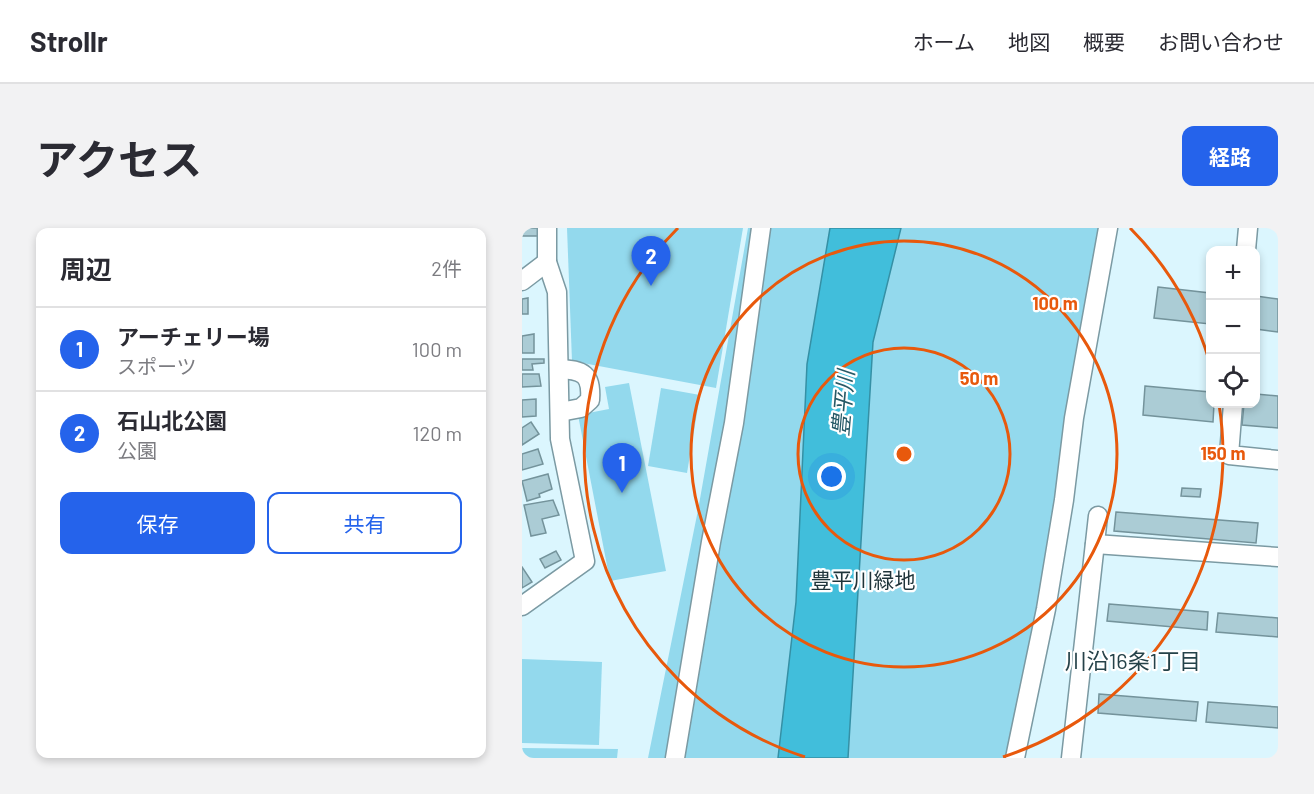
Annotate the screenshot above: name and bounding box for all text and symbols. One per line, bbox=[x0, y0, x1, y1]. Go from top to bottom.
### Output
text: Strollr bbox=[30, 24, 108, 58]
text: ホーム bbox=[913, 29, 975, 54]
text: 地図 bbox=[1008, 29, 1050, 54]
text: 概要 bbox=[1083, 29, 1125, 54]
text: お問い合わせ bbox=[1158, 29, 1284, 54]
button: 経路 bbox=[1182, 126, 1278, 186]
text: アクセス bbox=[36, 133, 202, 183]
pin: 2 bbox=[632, 236, 670, 286]
map controls bbox=[1206, 246, 1260, 408]
button: + bbox=[1206, 246, 1260, 300]
text: 周辺 bbox=[60, 253, 112, 284]
text: 2件 bbox=[431, 256, 462, 280]
text: 100 m bbox=[1032, 292, 1078, 314]
button: − bbox=[1206, 300, 1260, 354]
text: アーチェリー場 bbox=[117, 323, 270, 349]
text: 1 bbox=[76, 337, 83, 361]
text: 100 m bbox=[412, 337, 462, 361]
text: スポーツ bbox=[117, 354, 197, 378]
button: locate bbox=[1206, 354, 1260, 408]
water label: 豊平川 bbox=[826, 367, 858, 437]
text: 50 m bbox=[960, 367, 998, 389]
text: 石山北公園 bbox=[117, 407, 227, 433]
text: 2 bbox=[74, 421, 85, 445]
text: 120 m bbox=[412, 421, 462, 445]
text: 公園 bbox=[117, 438, 157, 462]
text: 150 m bbox=[1201, 442, 1245, 464]
pin: 1 bbox=[602, 444, 642, 493]
centre of rings bbox=[894, 444, 914, 464]
your location bbox=[817, 462, 846, 491]
button: 保存 bbox=[60, 492, 255, 554]
button: 共有 bbox=[267, 492, 462, 554]
park label: 豊平川緑地 bbox=[811, 567, 916, 592]
district label: 川沿16条1丁目 bbox=[1065, 647, 1201, 673]

